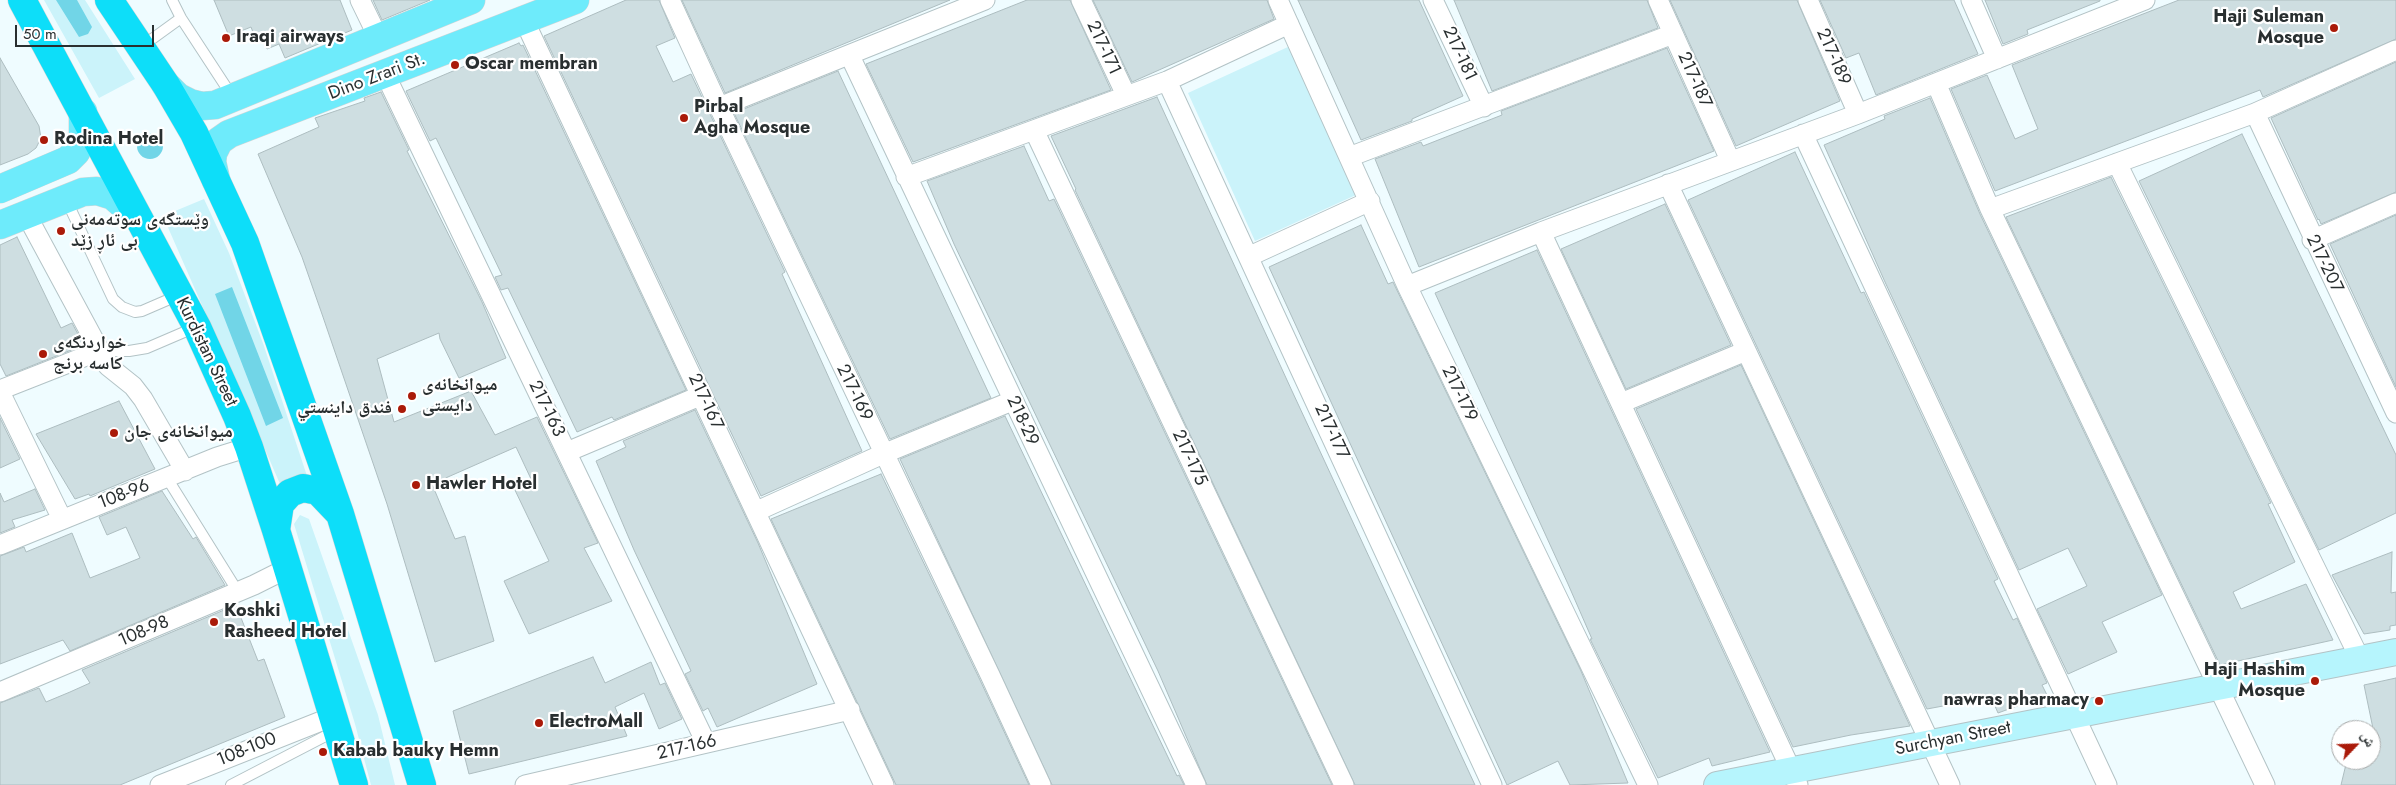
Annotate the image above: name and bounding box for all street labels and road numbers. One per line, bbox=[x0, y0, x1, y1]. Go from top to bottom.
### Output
street label: 217-171 bbox=[1081, 18, 1125, 78]
street label: 217-181 bbox=[1437, 23, 1481, 85]
street label: 217-189 bbox=[1811, 25, 1855, 89]
street label: Dino Zrari St. bbox=[325, 49, 429, 105]
street label: 217-187 bbox=[1672, 49, 1716, 111]
street label: 217-207 bbox=[2301, 231, 2347, 297]
street label: Kurdistan Street bbox=[170, 294, 242, 410]
street label: 217-169 bbox=[831, 361, 877, 425]
street label: 217-179 bbox=[1436, 363, 1482, 425]
street label: 217-167 bbox=[683, 370, 727, 434]
street label: 217-163 bbox=[523, 377, 569, 441]
street label: 218-29 bbox=[1001, 393, 1043, 449]
street label: 217-177 bbox=[1309, 401, 1353, 463]
street label: 217-175 bbox=[1167, 427, 1211, 489]
street label: 108-96 bbox=[95, 475, 153, 515]
street label: 108-98 bbox=[116, 612, 172, 652]
street label: Surchyan Street bbox=[1893, 717, 2013, 761]
street label: 108-100 bbox=[214, 728, 280, 772]
street label: 217-166 bbox=[655, 731, 719, 765]

